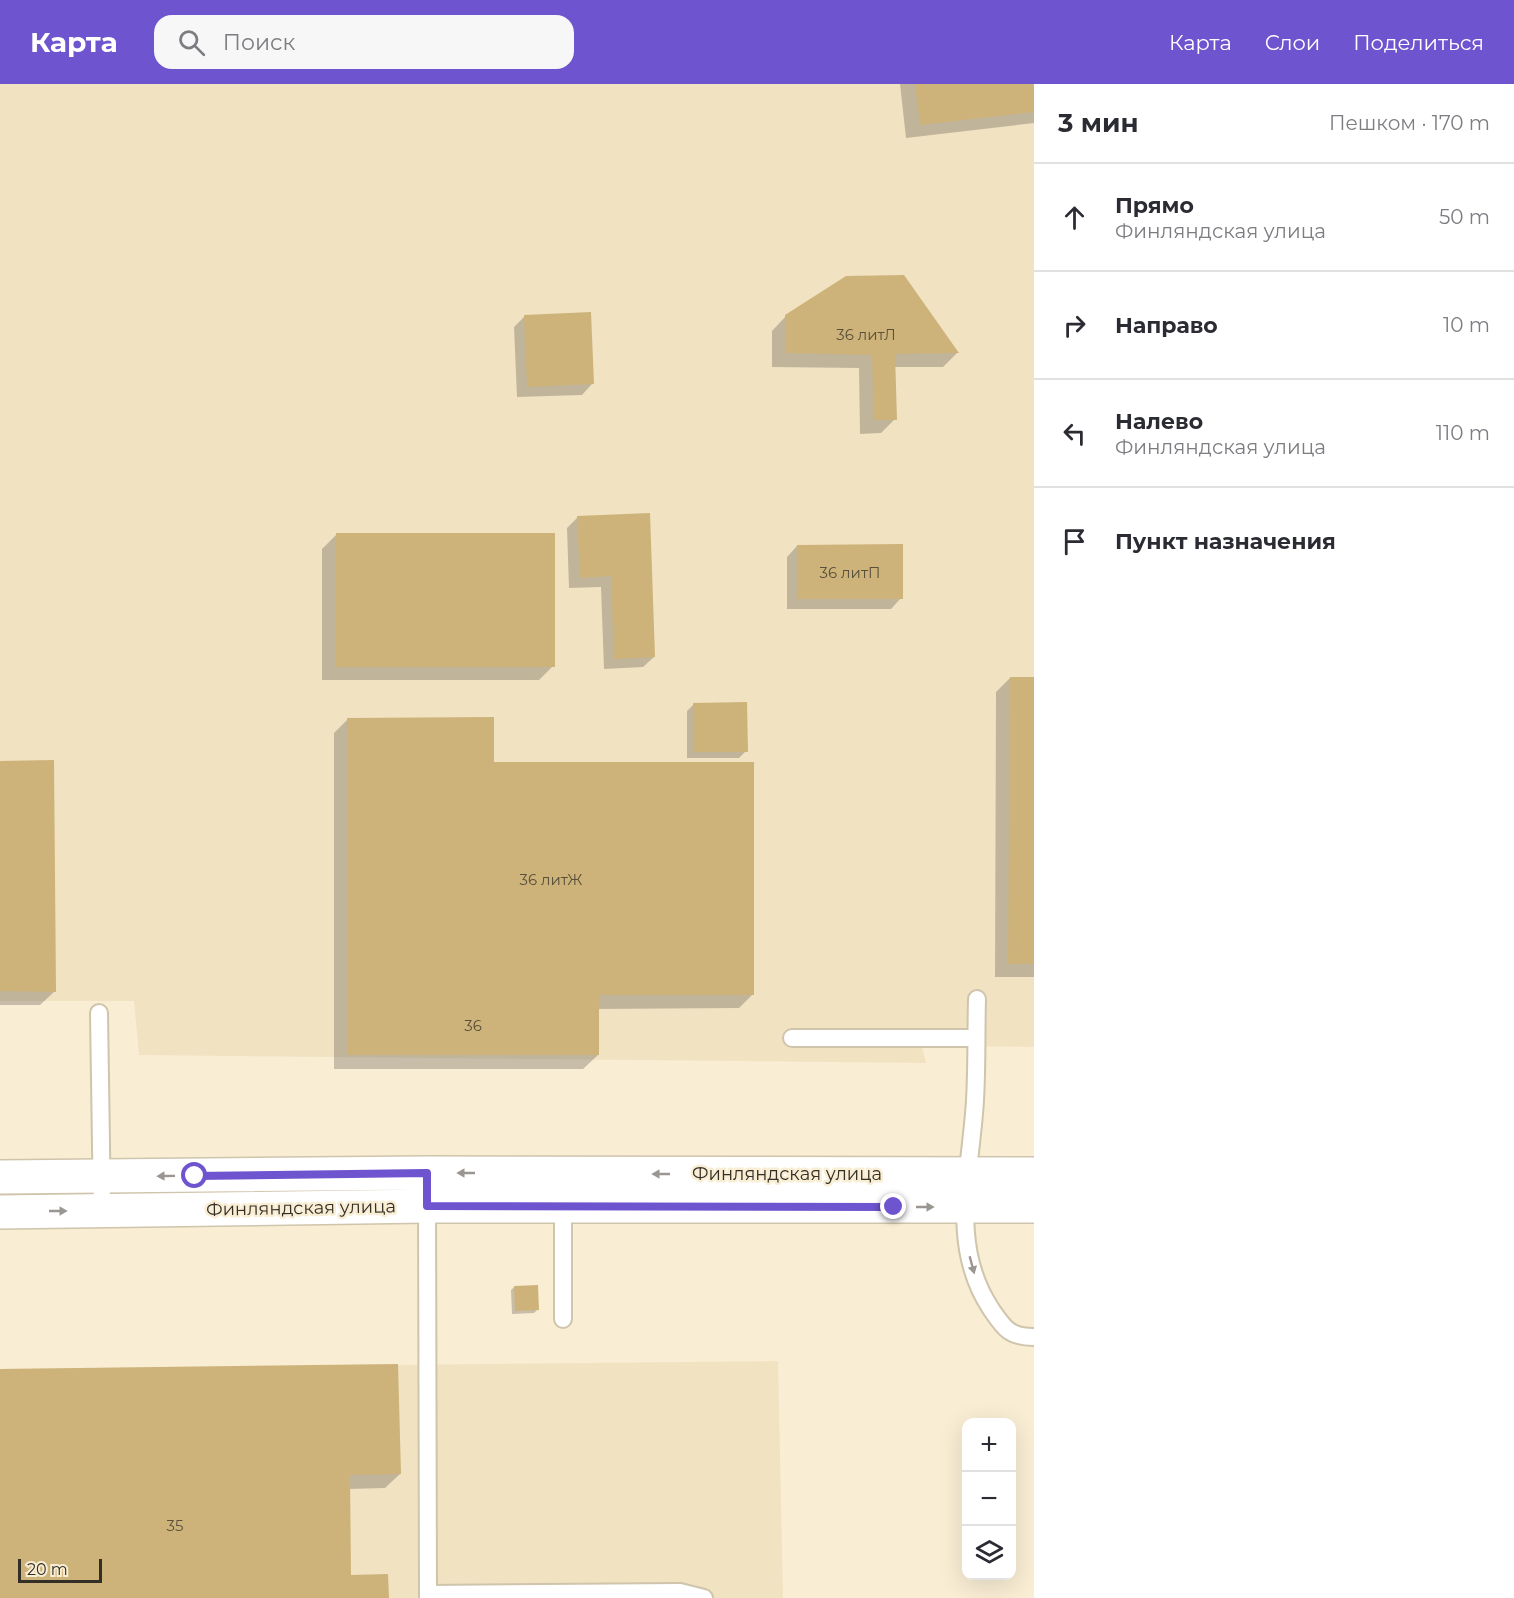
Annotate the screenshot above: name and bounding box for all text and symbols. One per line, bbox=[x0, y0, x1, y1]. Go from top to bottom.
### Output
search box bbox=[154, 15, 574, 69]
text: Карта bbox=[30, 25, 118, 59]
icon: search bbox=[175, 26, 208, 59]
text: Поиск bbox=[223, 29, 295, 56]
text: Карта bbox=[1169, 30, 1232, 55]
text: Слои bbox=[1265, 30, 1320, 55]
text: Поделиться bbox=[1353, 30, 1484, 55]
text: 3 мин bbox=[1058, 107, 1138, 139]
text: Пешком · 170 m bbox=[1329, 111, 1490, 135]
text: Прямо bbox=[1115, 192, 1194, 219]
icon: ahead bbox=[1058, 201, 1091, 234]
text: 50 m bbox=[1439, 205, 1490, 229]
text: Финляндская улица bbox=[1115, 219, 1326, 243]
icon: right bbox=[1058, 309, 1091, 342]
text: Направо bbox=[1115, 312, 1218, 339]
text: 10 m bbox=[1443, 313, 1490, 337]
house number: 36 литЛ bbox=[836, 325, 896, 344]
text: Налево bbox=[1115, 408, 1203, 435]
icon: left bbox=[1058, 417, 1091, 450]
text: 110 m bbox=[1436, 421, 1490, 445]
text: Финляндская улица bbox=[1115, 435, 1326, 459]
icon: arrive bbox=[1058, 525, 1091, 558]
text: Пункт назначения bbox=[1115, 528, 1336, 555]
house number: 36 литП bbox=[820, 563, 880, 582]
house number: 36 литЖ bbox=[519, 870, 583, 889]
house number: 36 bbox=[464, 1016, 482, 1035]
route start bbox=[181, 1162, 207, 1188]
street label: Финляндская улица bbox=[692, 1163, 882, 1185]
one-way arrow bbox=[456, 1168, 475, 1178]
one-way arrow bbox=[651, 1169, 670, 1179]
one-way arrow bbox=[156, 1171, 175, 1181]
route end bbox=[880, 1193, 906, 1219]
street label: Финляндская улица bbox=[206, 1195, 396, 1221]
one-way arrow bbox=[916, 1202, 935, 1212]
one-way arrow bbox=[49, 1206, 68, 1216]
one-way arrow bbox=[968, 1256, 977, 1274]
map controls bbox=[962, 1418, 1016, 1580]
button: + bbox=[962, 1418, 1016, 1472]
button: − bbox=[962, 1472, 1016, 1526]
house number: 35 bbox=[167, 1516, 183, 1535]
button: layers bbox=[962, 1526, 1016, 1580]
scale bar bbox=[18, 1556, 102, 1584]
text: 20 m bbox=[27, 1560, 68, 1579]

